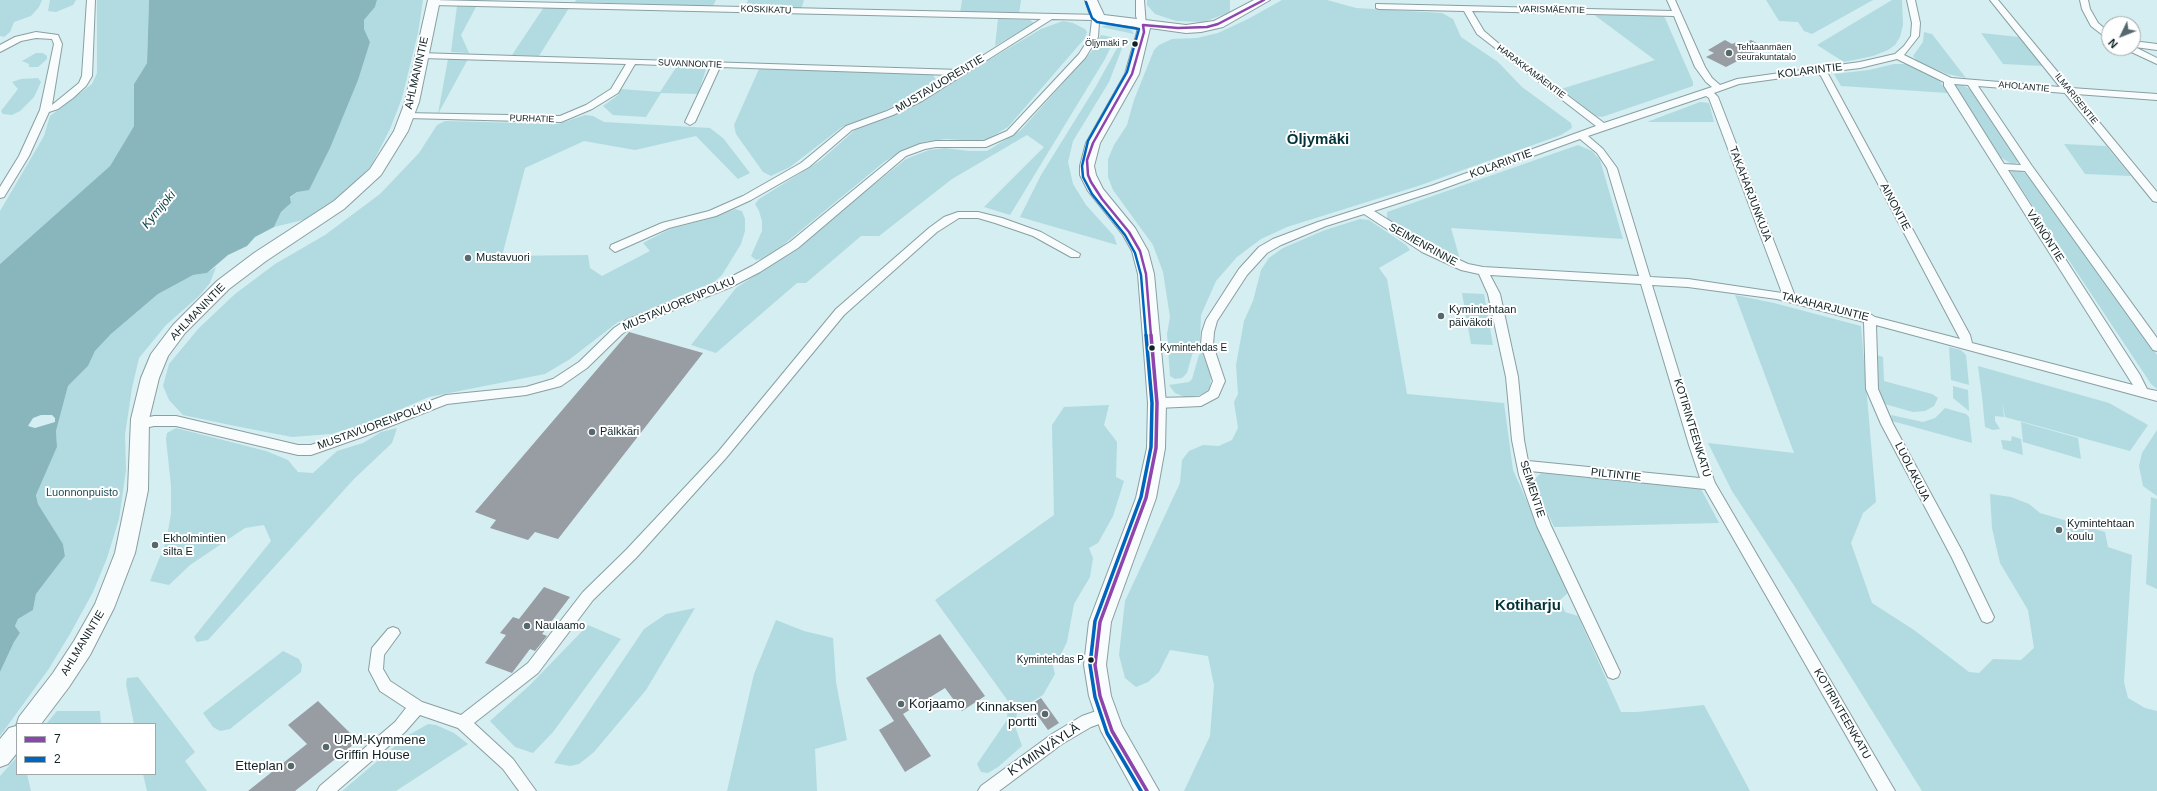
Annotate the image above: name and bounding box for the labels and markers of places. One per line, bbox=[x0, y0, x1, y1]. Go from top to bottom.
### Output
place label: Öljymäki P bbox=[1085, 39, 1128, 49]
marker: Öljymäki P bbox=[1130, 39, 1140, 49]
place label: Tehtaanmäen seurakuntatalo bbox=[1737, 43, 1796, 64]
marker: Tehtaanmäen seurakuntatalo bbox=[1724, 48, 1734, 58]
place label: Mustavuori bbox=[476, 251, 530, 265]
marker: Mustavuori bbox=[463, 253, 473, 263]
place label: Kymintehtaan päiväkoti bbox=[1449, 303, 1516, 329]
marker: Kymintehtaan päiväkoti bbox=[1436, 311, 1446, 321]
place label: Kymintehdas E bbox=[1160, 342, 1227, 354]
marker: Kymintehdas E bbox=[1147, 343, 1157, 353]
place label: Pälkkäri bbox=[600, 425, 639, 439]
marker: Pälkkäri bbox=[587, 427, 597, 437]
place label: Kymintehtaan koulu bbox=[2067, 517, 2134, 543]
marker: Kymintehtaan koulu bbox=[2054, 525, 2064, 535]
place label: Ekholmintien silta E bbox=[163, 532, 226, 558]
marker: Ekholmintien silta E bbox=[150, 540, 160, 550]
place label: Naulaamo bbox=[535, 619, 585, 633]
marker: Naulaamo bbox=[522, 621, 532, 631]
place label: Kymintehdas P bbox=[1017, 654, 1084, 666]
marker: Kymintehdas P bbox=[1086, 655, 1096, 665]
place label: Korjaamo bbox=[909, 696, 965, 712]
marker: Korjaamo bbox=[896, 699, 906, 709]
place label: Kinnaksen portti bbox=[976, 699, 1037, 730]
marker: Kinnaksen portti bbox=[1040, 709, 1050, 719]
place label: UPM-Kymmene Griffin House bbox=[334, 732, 426, 763]
marker: UPM-Kymmene Griffin House bbox=[321, 742, 331, 752]
place label: Etteplan bbox=[235, 758, 283, 774]
marker: Etteplan bbox=[286, 761, 296, 771]

